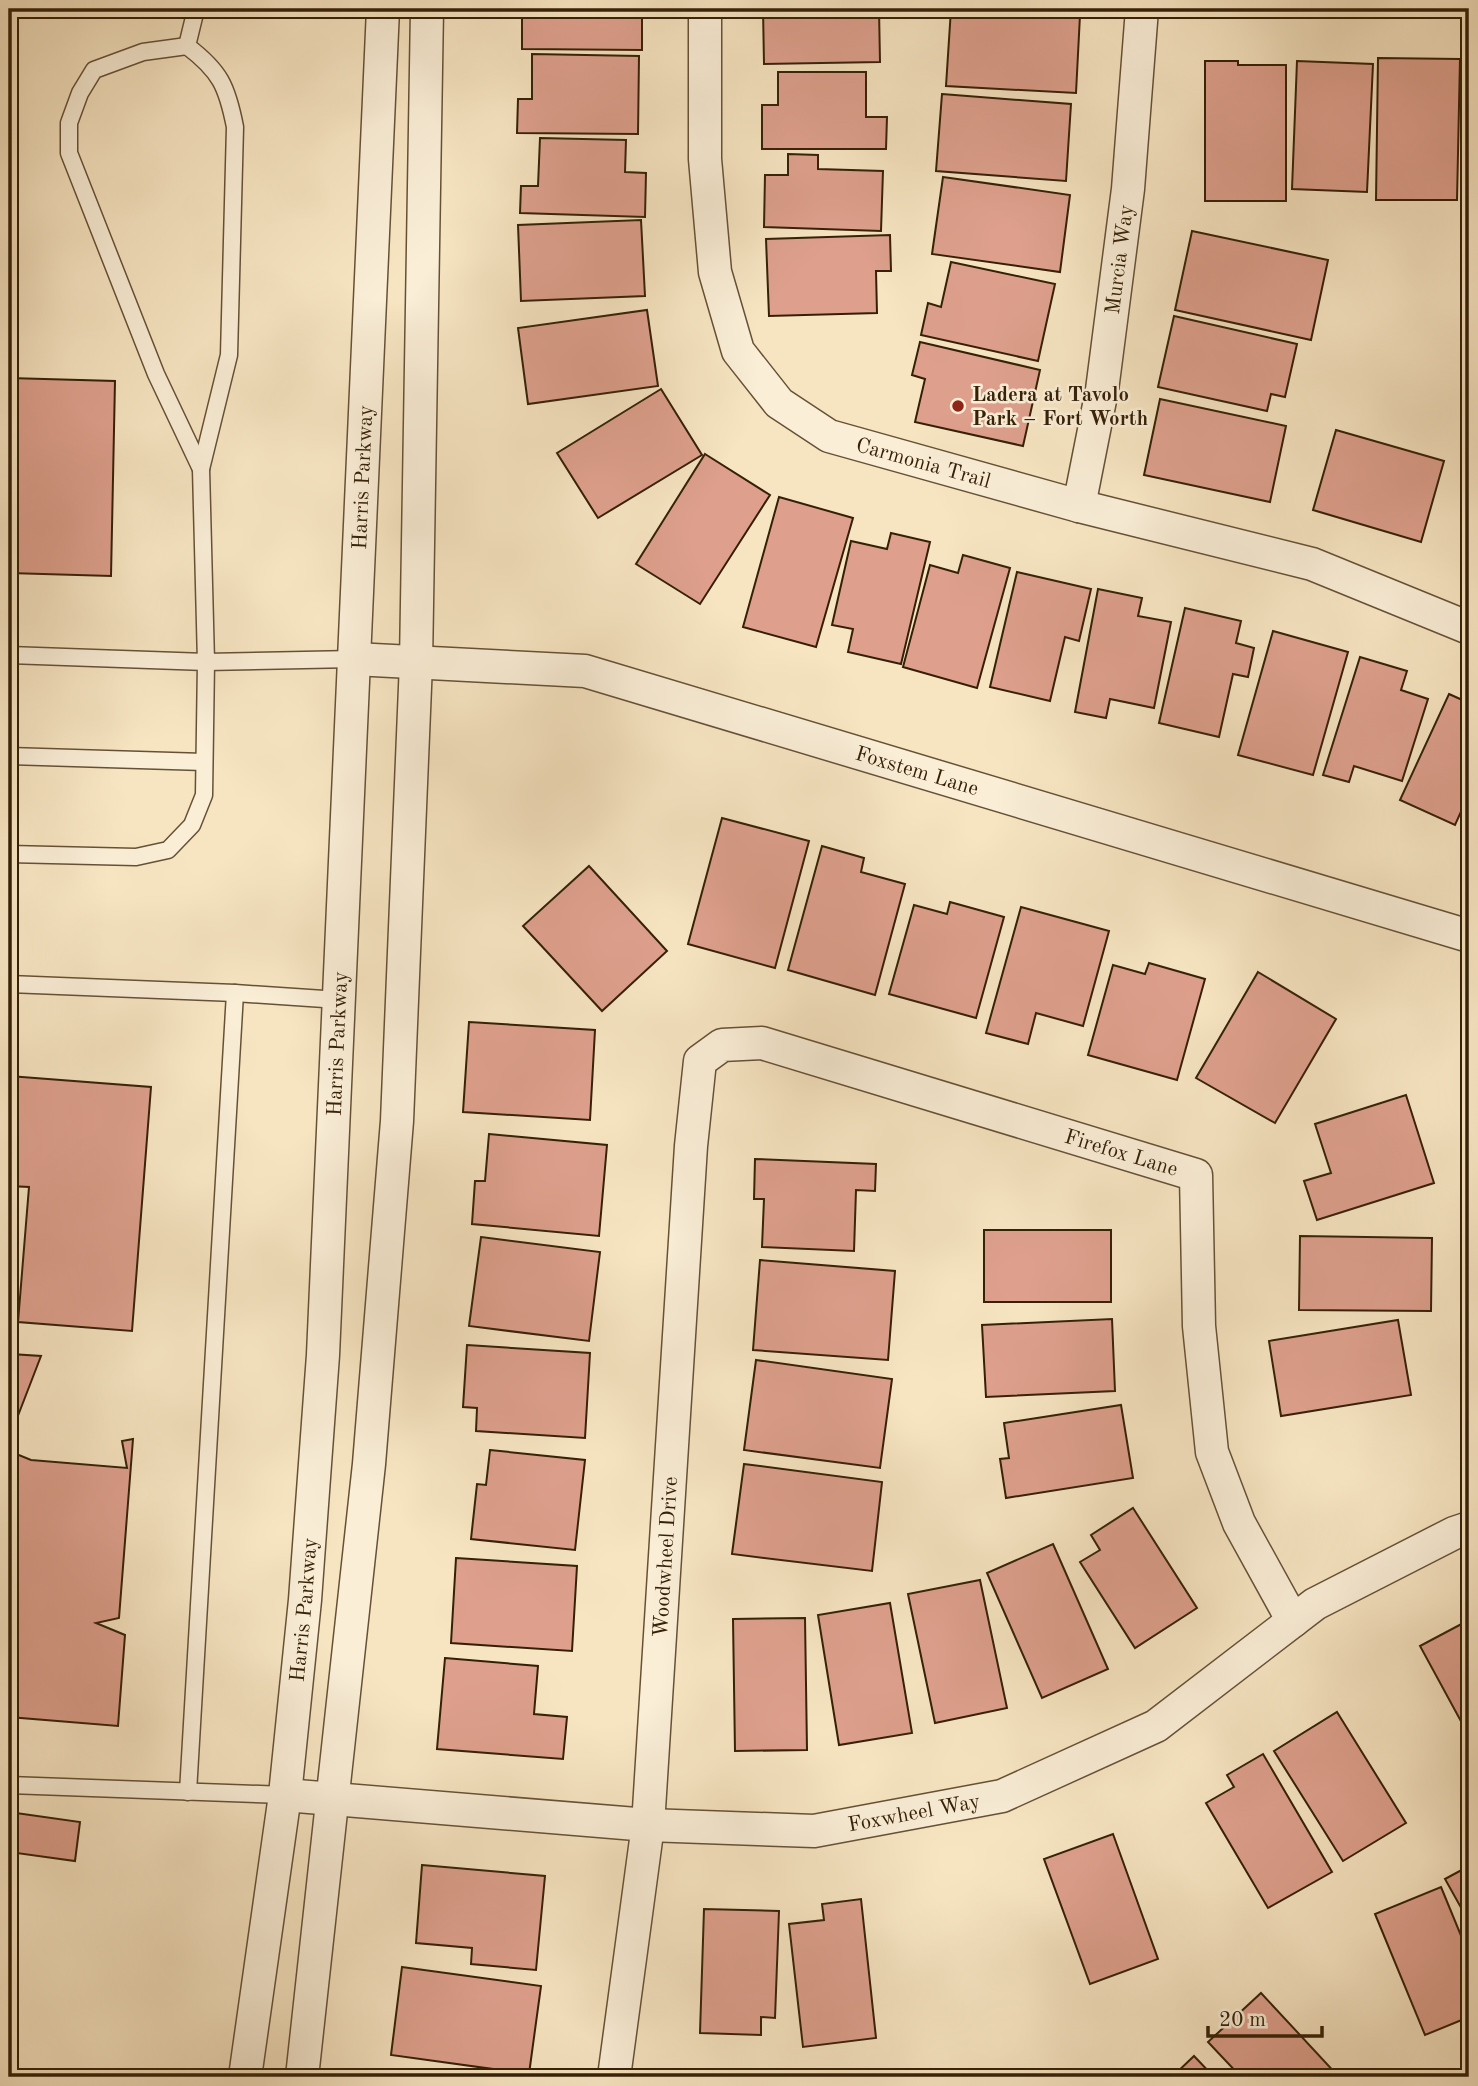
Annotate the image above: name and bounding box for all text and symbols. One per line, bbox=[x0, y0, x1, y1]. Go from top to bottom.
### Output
street label: Murcia Way bbox=[1103, 203, 1138, 316]
place label: Ladera at Tavolo Park – Fort Worth bbox=[972, 385, 1148, 430]
marker: Ladera at Tavolo Park – Fort Worth bbox=[950, 398, 966, 414]
street label: Harris Parkway bbox=[350, 405, 377, 550]
street label: Carmonia Trail bbox=[853, 435, 993, 493]
street label: Foxstem Lane bbox=[852, 744, 981, 800]
street label: Harris Parkway bbox=[325, 971, 352, 1117]
street label: Firefox Lane bbox=[1062, 1127, 1180, 1181]
street label: Woodwheel Drive bbox=[651, 1476, 682, 1638]
street label: Harris Parkway bbox=[288, 1537, 322, 1683]
street label: Foxwheel Way bbox=[846, 1791, 982, 1836]
scale bar bbox=[1208, 1995, 1322, 2039]
text: 20 m bbox=[1219, 2010, 1266, 2031]

